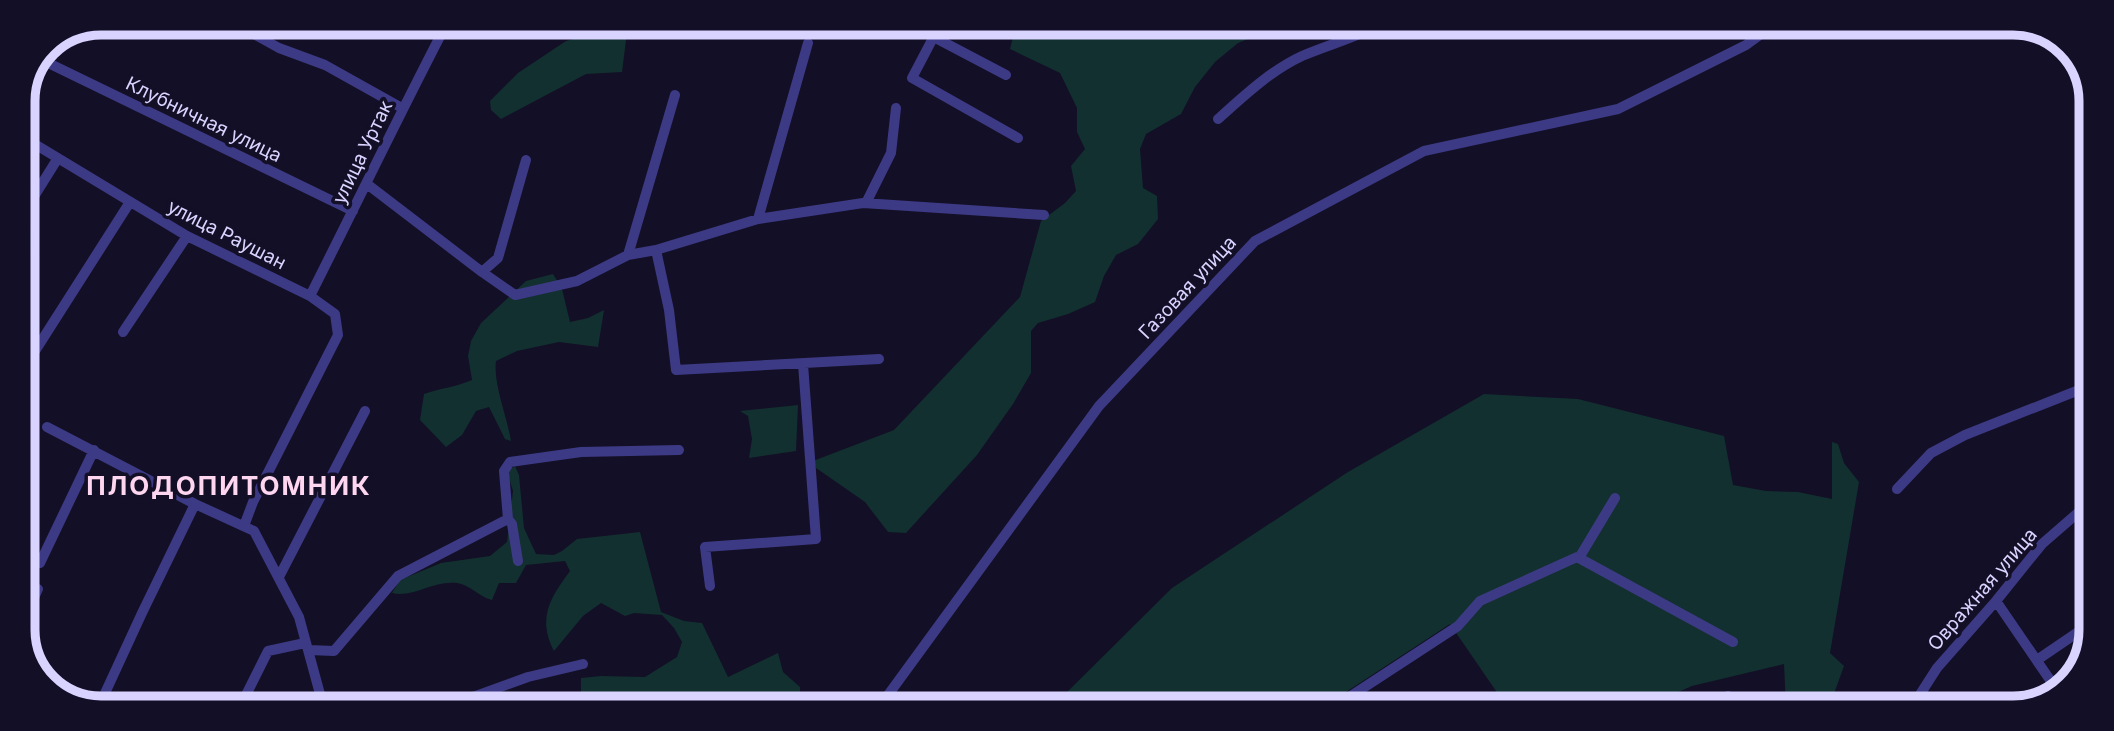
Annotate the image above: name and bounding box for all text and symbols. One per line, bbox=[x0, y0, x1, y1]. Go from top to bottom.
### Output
street label: Клубничная улица bbox=[122, 72, 285, 167]
street label: улица Уртак bbox=[328, 96, 398, 208]
street label: улица Раушан bbox=[164, 195, 290, 274]
street label: Газовая улица bbox=[1134, 231, 1241, 344]
district label: ПЛОДОПИТОМНИК bbox=[86, 470, 372, 501]
street label: Овражная улица bbox=[1923, 523, 2042, 655]

